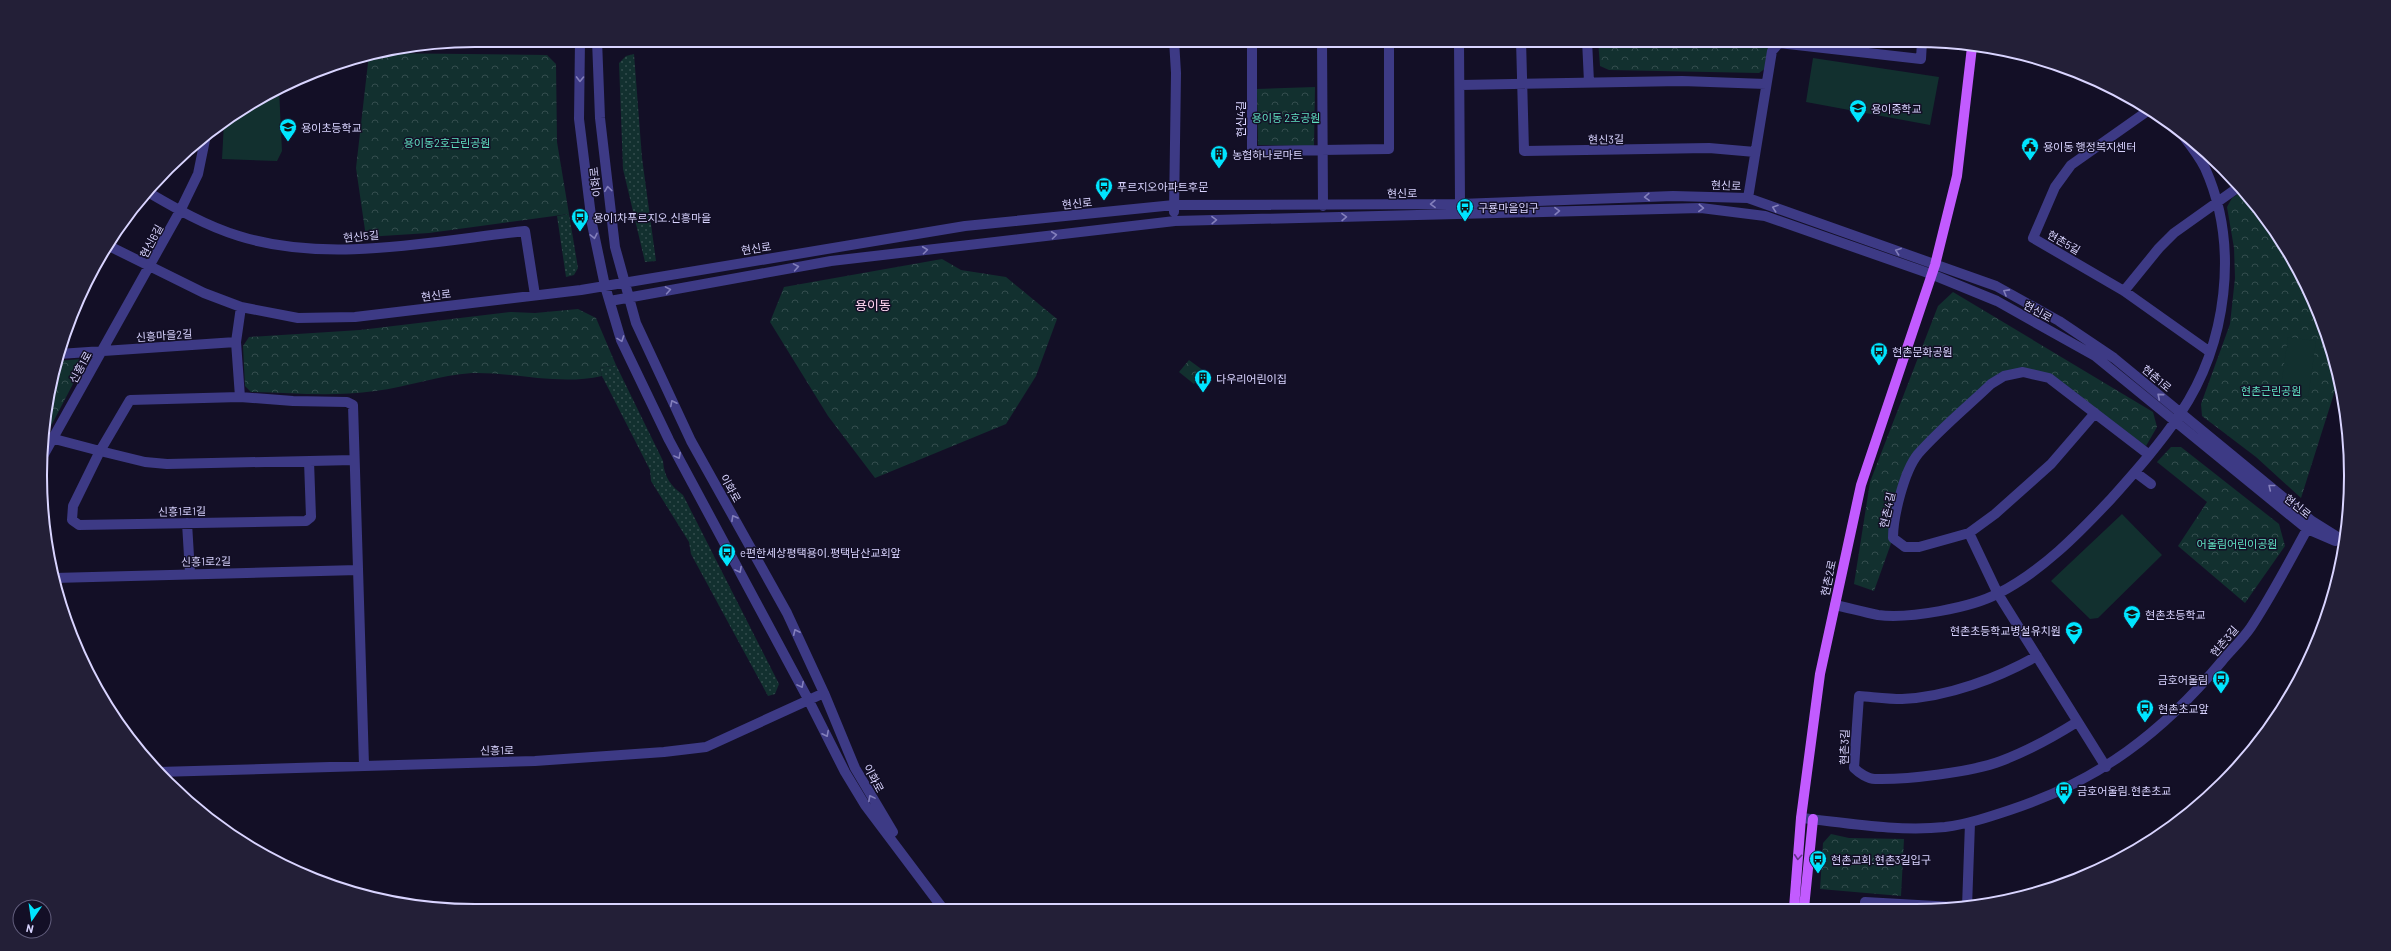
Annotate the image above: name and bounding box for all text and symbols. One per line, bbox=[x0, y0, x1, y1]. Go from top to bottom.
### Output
one-way arrow bbox=[576, 76, 584, 82]
school or university icon: 용이중학교 bbox=[1848, 98, 1868, 123]
street label: 현신4길 bbox=[1234, 101, 1247, 137]
place label: 용이중학교 bbox=[1871, 102, 1922, 115]
park label: 용이동 2호공원 bbox=[1252, 111, 1320, 124]
school or university icon: 용이초등학교 bbox=[278, 117, 298, 142]
place label: 용이초등학교 bbox=[301, 121, 362, 134]
street label: 현신3길 bbox=[1588, 132, 1624, 146]
park label: 용이동2호근린공원 bbox=[404, 136, 490, 149]
public building icon: 용이동 행정복지센터 bbox=[2020, 136, 2040, 161]
place label: 용이동 행정복지센터 bbox=[2043, 140, 2136, 153]
building icon: 농협하나로마트 bbox=[1209, 144, 1229, 169]
place label: 농협하나로마트 bbox=[1232, 148, 1303, 161]
street label: 이화로 bbox=[587, 166, 603, 198]
bus stop icon: 푸르지오아파트후문 bbox=[1094, 176, 1114, 201]
street label: 현신로 bbox=[1711, 178, 1741, 192]
place label: 푸르지오아파트후문 bbox=[1117, 180, 1208, 193]
one-way arrow bbox=[604, 186, 613, 192]
street label: 현신로 bbox=[1387, 186, 1417, 200]
one-way arrow bbox=[1644, 193, 1650, 201]
street label: 현신로 bbox=[1061, 195, 1093, 211]
bus stop icon: 구룡마을입구 bbox=[1455, 197, 1475, 222]
one-way arrow bbox=[1430, 200, 1436, 208]
place label: 구룡마을입구 bbox=[1478, 201, 1539, 214]
one-way arrow bbox=[1698, 204, 1704, 212]
one-way arrow bbox=[1772, 204, 1779, 212]
bus stop icon: 용이1차푸르지오.신흥마을 bbox=[570, 207, 590, 232]
one-way arrow bbox=[1554, 207, 1560, 215]
place label: 용이1차푸르지오.신흥마을 bbox=[593, 211, 711, 224]
one-way arrow bbox=[1341, 212, 1347, 221]
one-way arrow bbox=[1211, 216, 1217, 224]
street label: 현신6길 bbox=[137, 222, 165, 260]
street label: 현촌5길 bbox=[2045, 227, 2083, 257]
street label: 현신5길 bbox=[342, 228, 380, 244]
one-way arrow bbox=[1051, 231, 1057, 240]
one-way arrow bbox=[590, 233, 598, 239]
street label: 현신로 bbox=[740, 239, 772, 257]
one-way arrow bbox=[922, 246, 928, 255]
one-way arrow bbox=[1894, 248, 1901, 256]
one-way arrow bbox=[793, 263, 799, 272]
one-way arrow bbox=[665, 286, 671, 295]
street label: 현신로 bbox=[420, 287, 452, 303]
one-way arrow bbox=[2003, 289, 2010, 296]
district label: 용이동 bbox=[855, 297, 891, 313]
street label: 현신로 bbox=[2022, 298, 2054, 324]
street label: 신흥마을2길 bbox=[135, 327, 193, 343]
one-way arrow bbox=[617, 335, 625, 342]
bus stop icon: 현촌문화공원 bbox=[1869, 341, 1889, 366]
place label: 현촌문화공원 bbox=[1892, 345, 1953, 358]
street label: 신흥1로 bbox=[66, 349, 94, 385]
street label: 현촌1로 bbox=[2140, 362, 2174, 394]
building icon: 다우리어린이집 bbox=[1193, 368, 1213, 393]
place label: 다우리어린이집 bbox=[1216, 372, 1287, 385]
park label: 현촌근린공원 bbox=[2241, 384, 2301, 397]
one-way arrow bbox=[2157, 393, 2164, 400]
one-way arrow bbox=[670, 400, 678, 407]
one-way arrow bbox=[673, 452, 680, 459]
street label: 이화로 bbox=[718, 472, 744, 504]
one-way arrow bbox=[2268, 485, 2275, 492]
street label: 현촌4길 bbox=[1877, 491, 1897, 529]
street label: 현신로 bbox=[2282, 491, 2314, 521]
street label: 신흥1로1길 bbox=[158, 504, 206, 518]
one-way arrow bbox=[732, 514, 739, 522]
park label: 어울림어린이공원 bbox=[2197, 537, 2277, 550]
bus stop icon: e편한세상평택용이.평택남산교회앞 bbox=[717, 542, 737, 567]
place label: e편한세상평택용이.평택남산교회앞 bbox=[740, 546, 901, 559]
street label: 신흥1로2길 bbox=[181, 554, 231, 568]
street label: 현촌2로 bbox=[1818, 559, 1838, 597]
one-way arrow bbox=[734, 566, 742, 573]
school or university icon: 현촌초등학교 bbox=[2122, 604, 2142, 629]
place label: 현촌초등학교 bbox=[2145, 608, 2206, 621]
school or university icon: 현촌초등학교병설유치원 bbox=[2064, 620, 2084, 645]
street label: 현촌3길 bbox=[2207, 623, 2241, 659]
place label: 현촌초등학교병설유치원 bbox=[1950, 624, 2061, 637]
one-way arrow bbox=[793, 629, 801, 636]
bus stop icon: 금호어울림 bbox=[2211, 669, 2231, 694]
place label: 금호어울림 bbox=[2157, 673, 2208, 686]
one-way arrow bbox=[796, 681, 803, 688]
bus stop icon: 현촌초교앞 bbox=[2135, 698, 2155, 723]
place label: 현촌초교앞 bbox=[2158, 702, 2209, 715]
street label: 현촌3길 bbox=[1837, 729, 1851, 765]
one-way arrow bbox=[821, 730, 829, 737]
street label: 신흥1로 bbox=[480, 743, 514, 757]
street label: 이화로 bbox=[861, 762, 887, 794]
bus stop icon: 금호어울림.현촌초교 bbox=[2054, 780, 2074, 805]
place label: 금호어울림.현촌초교 bbox=[2077, 784, 2171, 797]
one-way arrow bbox=[868, 795, 876, 803]
bus stop icon: 현촌교회.현촌3길입구 bbox=[1808, 849, 1828, 874]
place label: 현촌교회.현촌3길입구 bbox=[1831, 853, 1931, 866]
one-way arrow bbox=[1794, 854, 1803, 860]
north arrow bbox=[12, 899, 52, 939]
text: N bbox=[25, 922, 35, 936]

